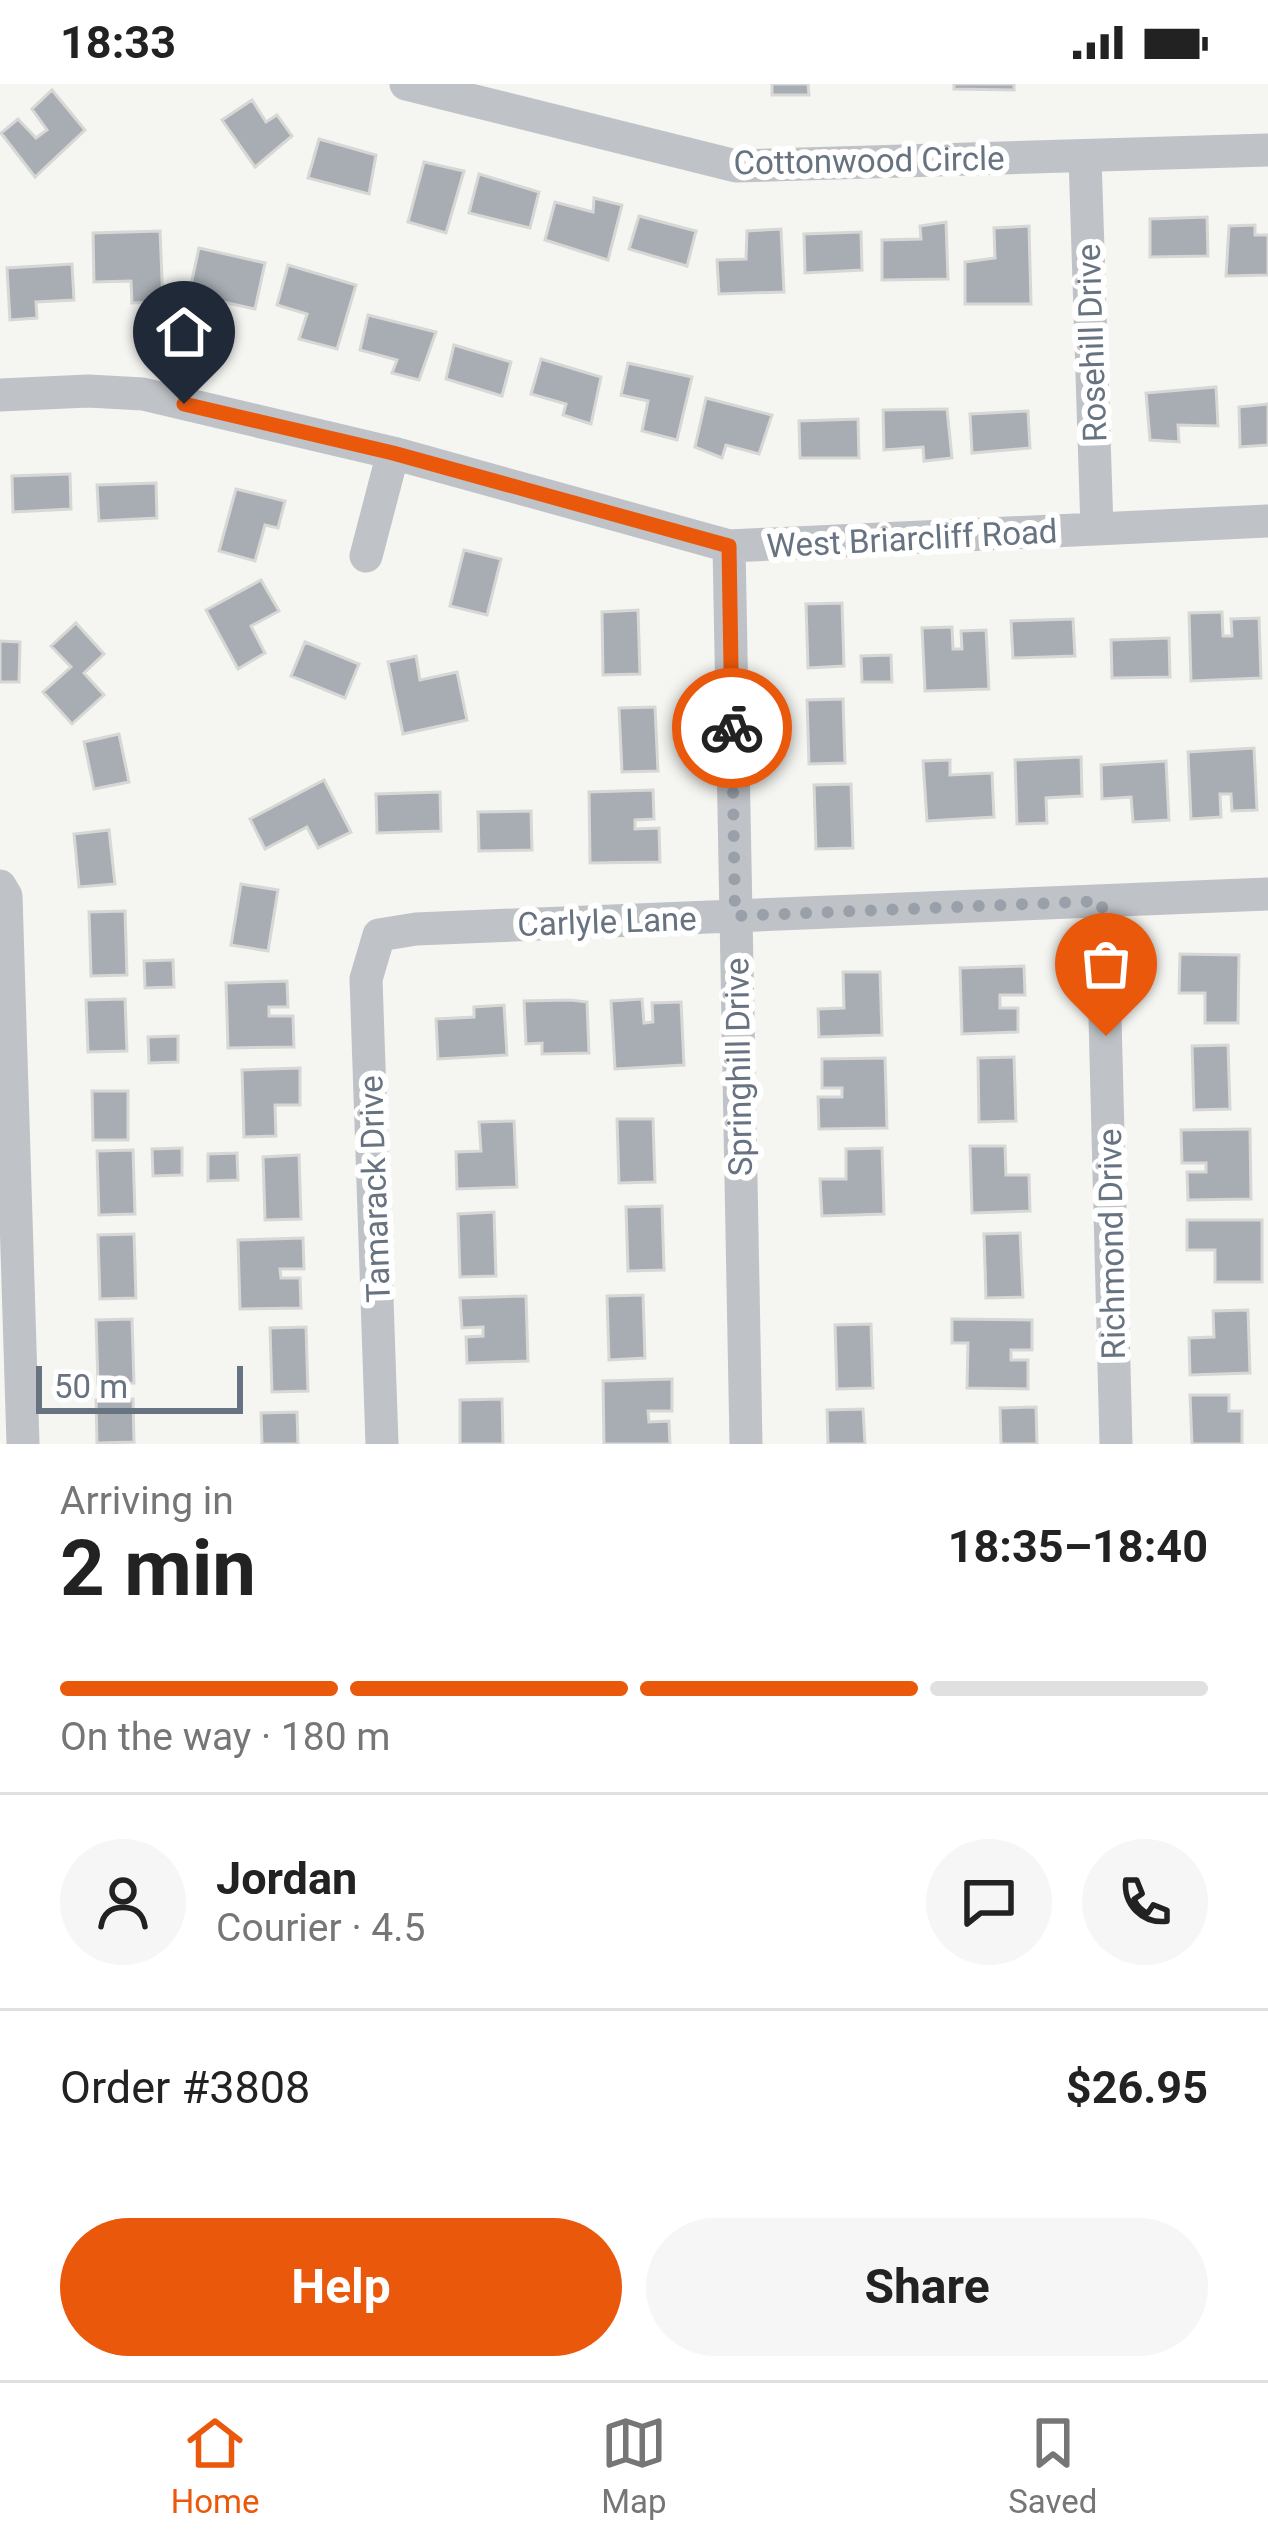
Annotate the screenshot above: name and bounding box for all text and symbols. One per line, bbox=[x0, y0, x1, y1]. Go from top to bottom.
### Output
text: 18:33 bbox=[60, 16, 176, 69]
street label: Cottonwood Circle bbox=[733, 139, 1005, 182]
street label: Rosehill Drive bbox=[1069, 243, 1114, 443]
pin bbox=[133, 281, 235, 404]
icon: home bbox=[151, 299, 217, 365]
street label: West Briarcliff Road bbox=[766, 511, 1058, 566]
courier bbox=[672, 668, 792, 788]
icon: bike bbox=[699, 695, 765, 761]
street label: Carlyle Lane bbox=[517, 899, 697, 944]
pin bbox=[1055, 913, 1157, 1036]
icon: bag bbox=[1073, 931, 1139, 997]
street label: Springhill Drive bbox=[717, 957, 760, 1177]
street label: Tamarack Drive bbox=[351, 1075, 398, 1303]
street label: Richmond Drive bbox=[1090, 1128, 1133, 1360]
scale bar bbox=[36, 1360, 243, 1413]
text: 50 m bbox=[54, 1367, 128, 1406]
text: Arriving in bbox=[60, 1478, 234, 1524]
text: 18:35–18:40 bbox=[948, 1520, 1208, 1573]
text: 2 min bbox=[60, 1523, 256, 1614]
text: On the way · 180 m bbox=[60, 1714, 391, 1760]
button: person bbox=[60, 1839, 186, 1965]
button: chat bbox=[926, 1839, 1052, 1965]
button: phone bbox=[1082, 1839, 1208, 1965]
text: Jordan bbox=[216, 1852, 357, 1905]
text: Courier · 4.5 bbox=[216, 1905, 425, 1951]
text: Order #3808 bbox=[60, 2061, 310, 2114]
text: $26.95 bbox=[1066, 2061, 1208, 2114]
button: Help bbox=[60, 2218, 622, 2356]
button: Share bbox=[646, 2218, 1208, 2356]
tab: Home bbox=[171, 2410, 259, 2521]
tab: Map bbox=[601, 2410, 667, 2521]
tab: Saved bbox=[1008, 2410, 1097, 2521]

